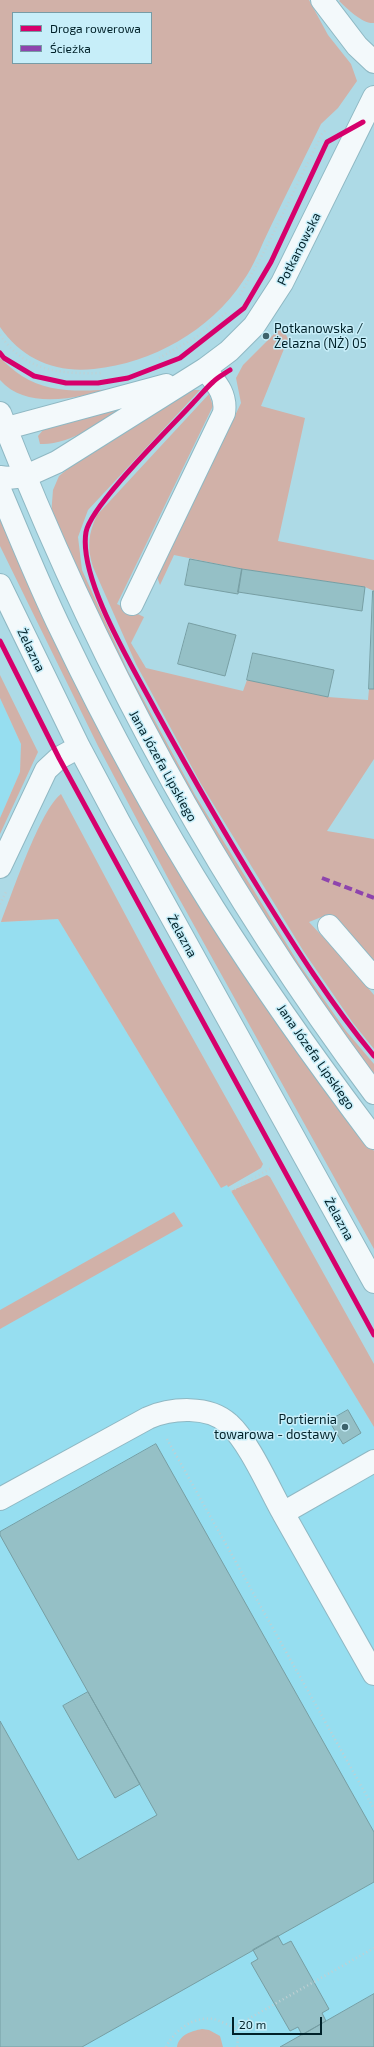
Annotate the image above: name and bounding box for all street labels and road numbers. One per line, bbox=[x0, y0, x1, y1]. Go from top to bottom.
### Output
street label: Potkanowska bbox=[274, 210, 324, 288]
street label: Żelazna bbox=[14, 626, 48, 674]
street label: Jana Józefa Lipskiego bbox=[126, 708, 200, 824]
street label: Żelazna bbox=[164, 912, 200, 960]
street label: Jana Józefa Lipskiego bbox=[274, 1001, 358, 1113]
street label: Żelazna bbox=[321, 1195, 357, 1243]

